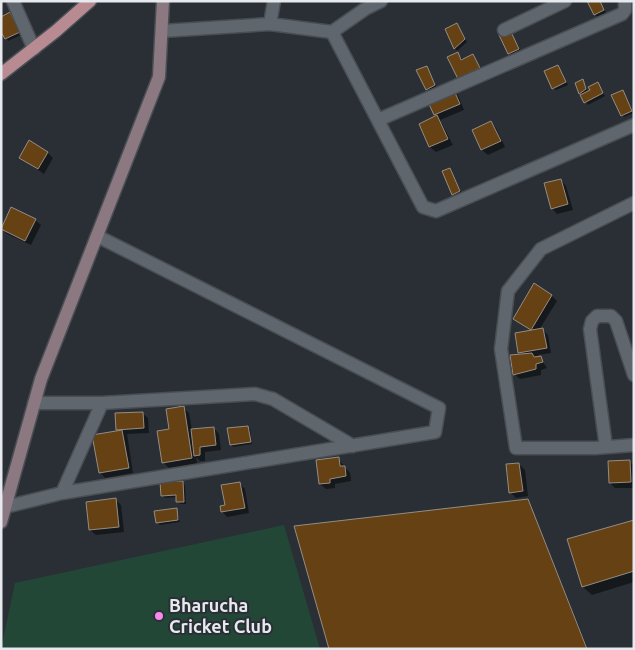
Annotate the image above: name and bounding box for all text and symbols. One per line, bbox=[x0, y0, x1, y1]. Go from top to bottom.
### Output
place label: Bharucha Cricket Club bbox=[169, 595, 272, 636]
marker: Bharucha Cricket Club bbox=[153, 610, 165, 622]

